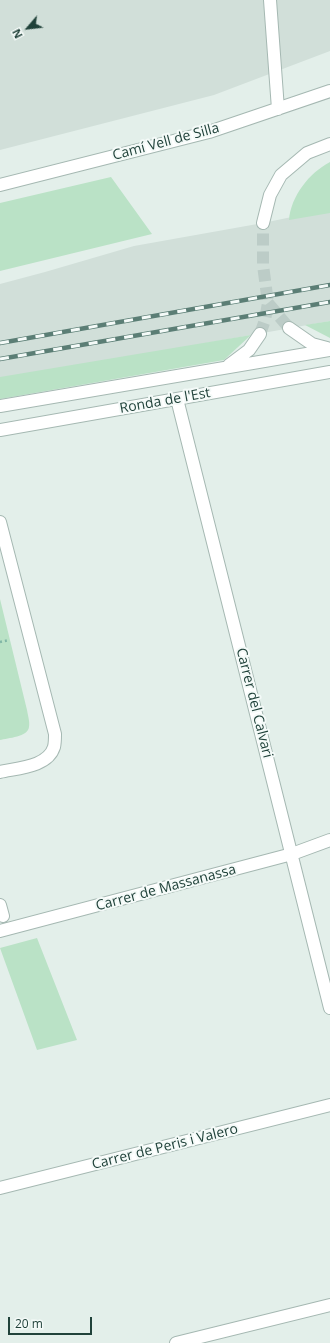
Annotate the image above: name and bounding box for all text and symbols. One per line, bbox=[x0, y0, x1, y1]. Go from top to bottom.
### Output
north arrow bbox=[8, 8, 48, 48]
text: N bbox=[8, 26, 26, 41]
street label: Camí Vell de Silla bbox=[111, 120, 221, 164]
street label: Ronda de l'Est bbox=[118, 385, 212, 417]
street label: Carrer del Calvari bbox=[232, 646, 276, 760]
street label: Carrer de Massanassa bbox=[94, 861, 238, 915]
street label: Carrer de Peris i Valero bbox=[90, 1121, 240, 1173]
scale bar bbox=[10, 1309, 94, 1335]
text: 20 m bbox=[15, 1315, 43, 1332]

